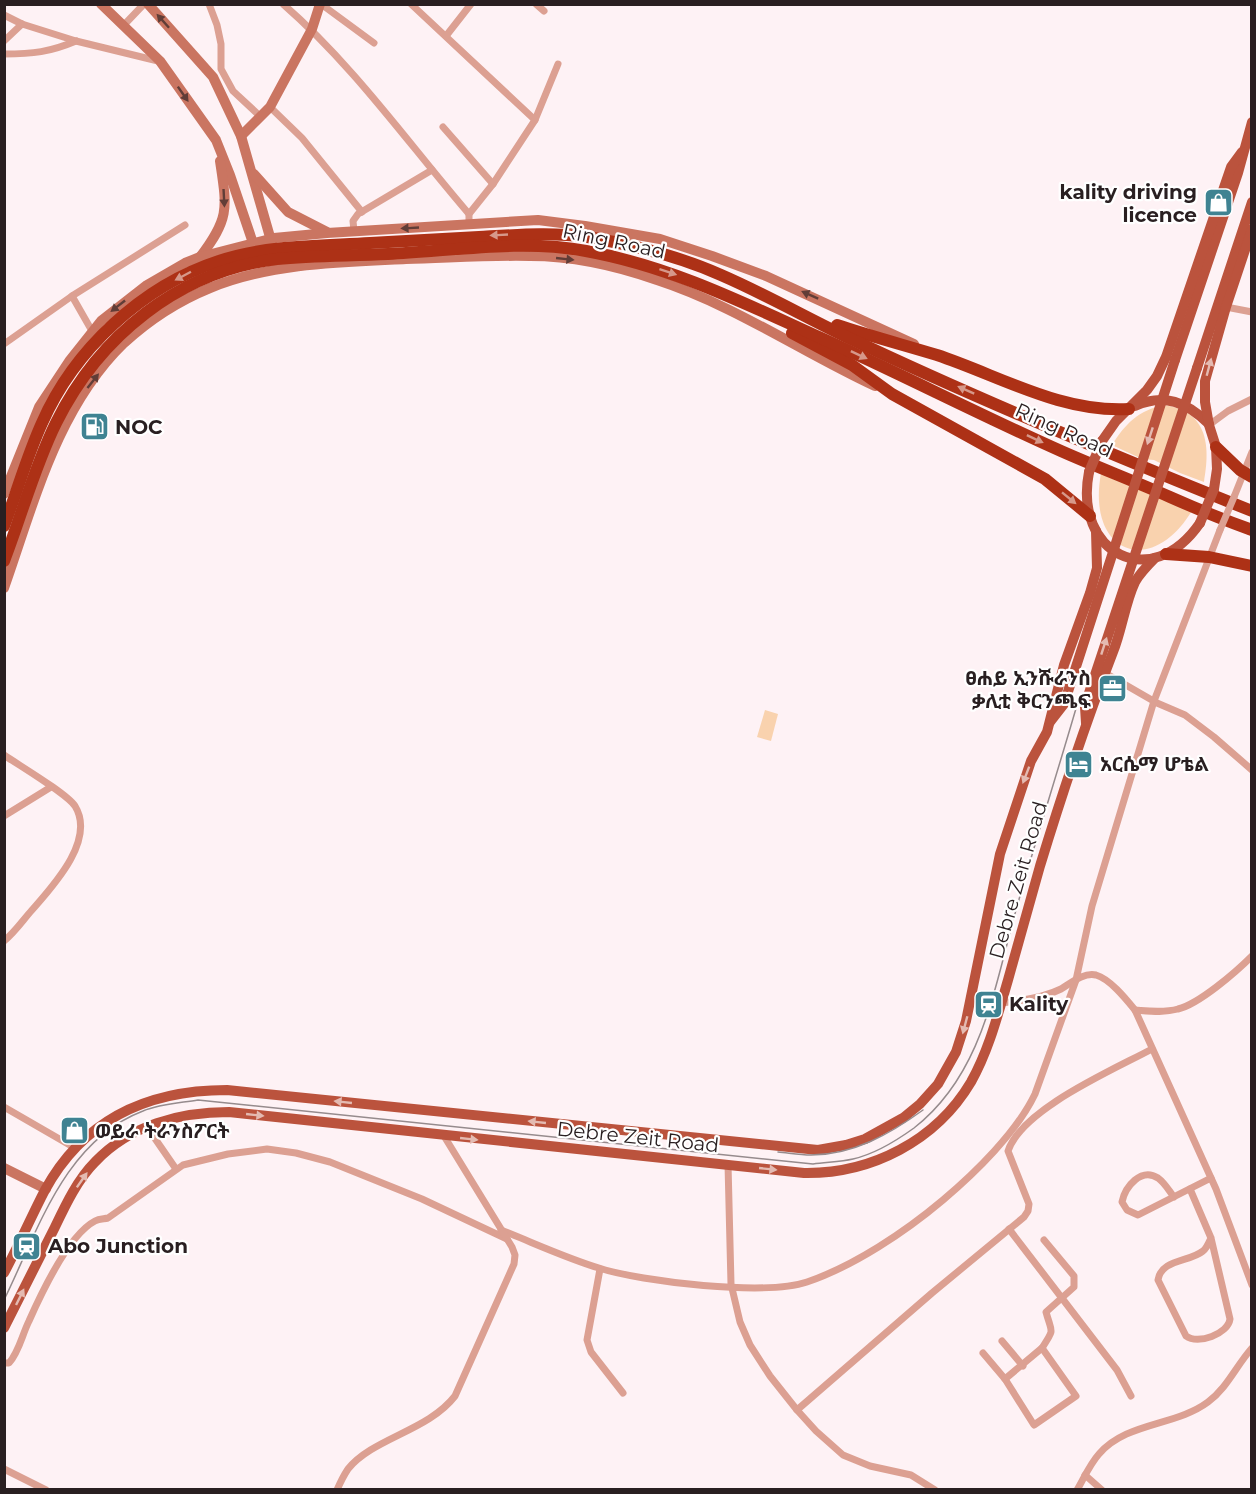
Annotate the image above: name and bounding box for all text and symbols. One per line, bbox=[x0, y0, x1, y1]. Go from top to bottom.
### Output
one-way arrow bbox=[156, 14, 170, 29]
one-way arrow bbox=[177, 85, 189, 101]
place label: kality driving licence bbox=[1060, 180, 1197, 227]
shop icon: kality driving licence bbox=[1202, 187, 1234, 219]
one-way arrow bbox=[220, 189, 229, 208]
street label: Ring Road bbox=[560, 218, 668, 264]
one-way arrow bbox=[401, 223, 420, 232]
one-way arrow bbox=[490, 231, 509, 240]
one-way arrow bbox=[556, 254, 575, 264]
one-way arrow bbox=[659, 268, 677, 277]
one-way arrow bbox=[175, 271, 192, 281]
one-way arrow bbox=[800, 290, 818, 300]
one-way arrow bbox=[111, 300, 126, 312]
one-way arrow bbox=[851, 351, 868, 360]
one-way arrow bbox=[1205, 358, 1214, 376]
one-way arrow bbox=[87, 373, 99, 389]
one-way arrow bbox=[956, 385, 974, 395]
street label: Ring Road bbox=[1011, 398, 1117, 462]
fuel station icon: NOC bbox=[78, 411, 110, 443]
place label: NOC bbox=[115, 415, 163, 439]
one-way arrow bbox=[1145, 427, 1155, 445]
one-way arrow bbox=[1027, 435, 1044, 444]
one-way arrow bbox=[1061, 491, 1076, 504]
one-way arrow bbox=[1100, 637, 1109, 655]
place label: ፀሐይ ኢንሹራንስ ቃሊቲ ቅርንጫፍ bbox=[965, 666, 1091, 713]
office icon: ፀሐይ ኢንሹራንስ ቃሊቲ ቅርንጫፍ bbox=[1096, 673, 1128, 705]
hotel icon: አርሴማ ሆቴል bbox=[1063, 748, 1095, 780]
place label: አርሴማ ሆቴል bbox=[1100, 752, 1209, 776]
one-way arrow bbox=[1021, 766, 1030, 784]
street label: Debre Zeit Road bbox=[984, 798, 1052, 962]
station icon: Kality bbox=[972, 988, 1004, 1020]
place label: Kality bbox=[1009, 992, 1069, 1016]
one-way arrow bbox=[960, 1016, 969, 1034]
one-way arrow bbox=[333, 1097, 352, 1107]
one-way arrow bbox=[245, 1110, 264, 1120]
shop icon: ወይራ ትራንስፖርት bbox=[58, 1115, 90, 1147]
one-way arrow bbox=[527, 1117, 546, 1126]
street label: Debre Zeit Road bbox=[556, 1117, 720, 1157]
place label: ወይራ ትራንስፖርት bbox=[95, 1119, 230, 1143]
one-way arrow bbox=[460, 1134, 479, 1144]
one-way arrow bbox=[758, 1164, 777, 1174]
one-way arrow bbox=[76, 1172, 88, 1188]
station icon: Abo Junction bbox=[11, 1230, 43, 1262]
place label: Abo Junction bbox=[47, 1234, 188, 1258]
one-way arrow bbox=[15, 1288, 25, 1305]

